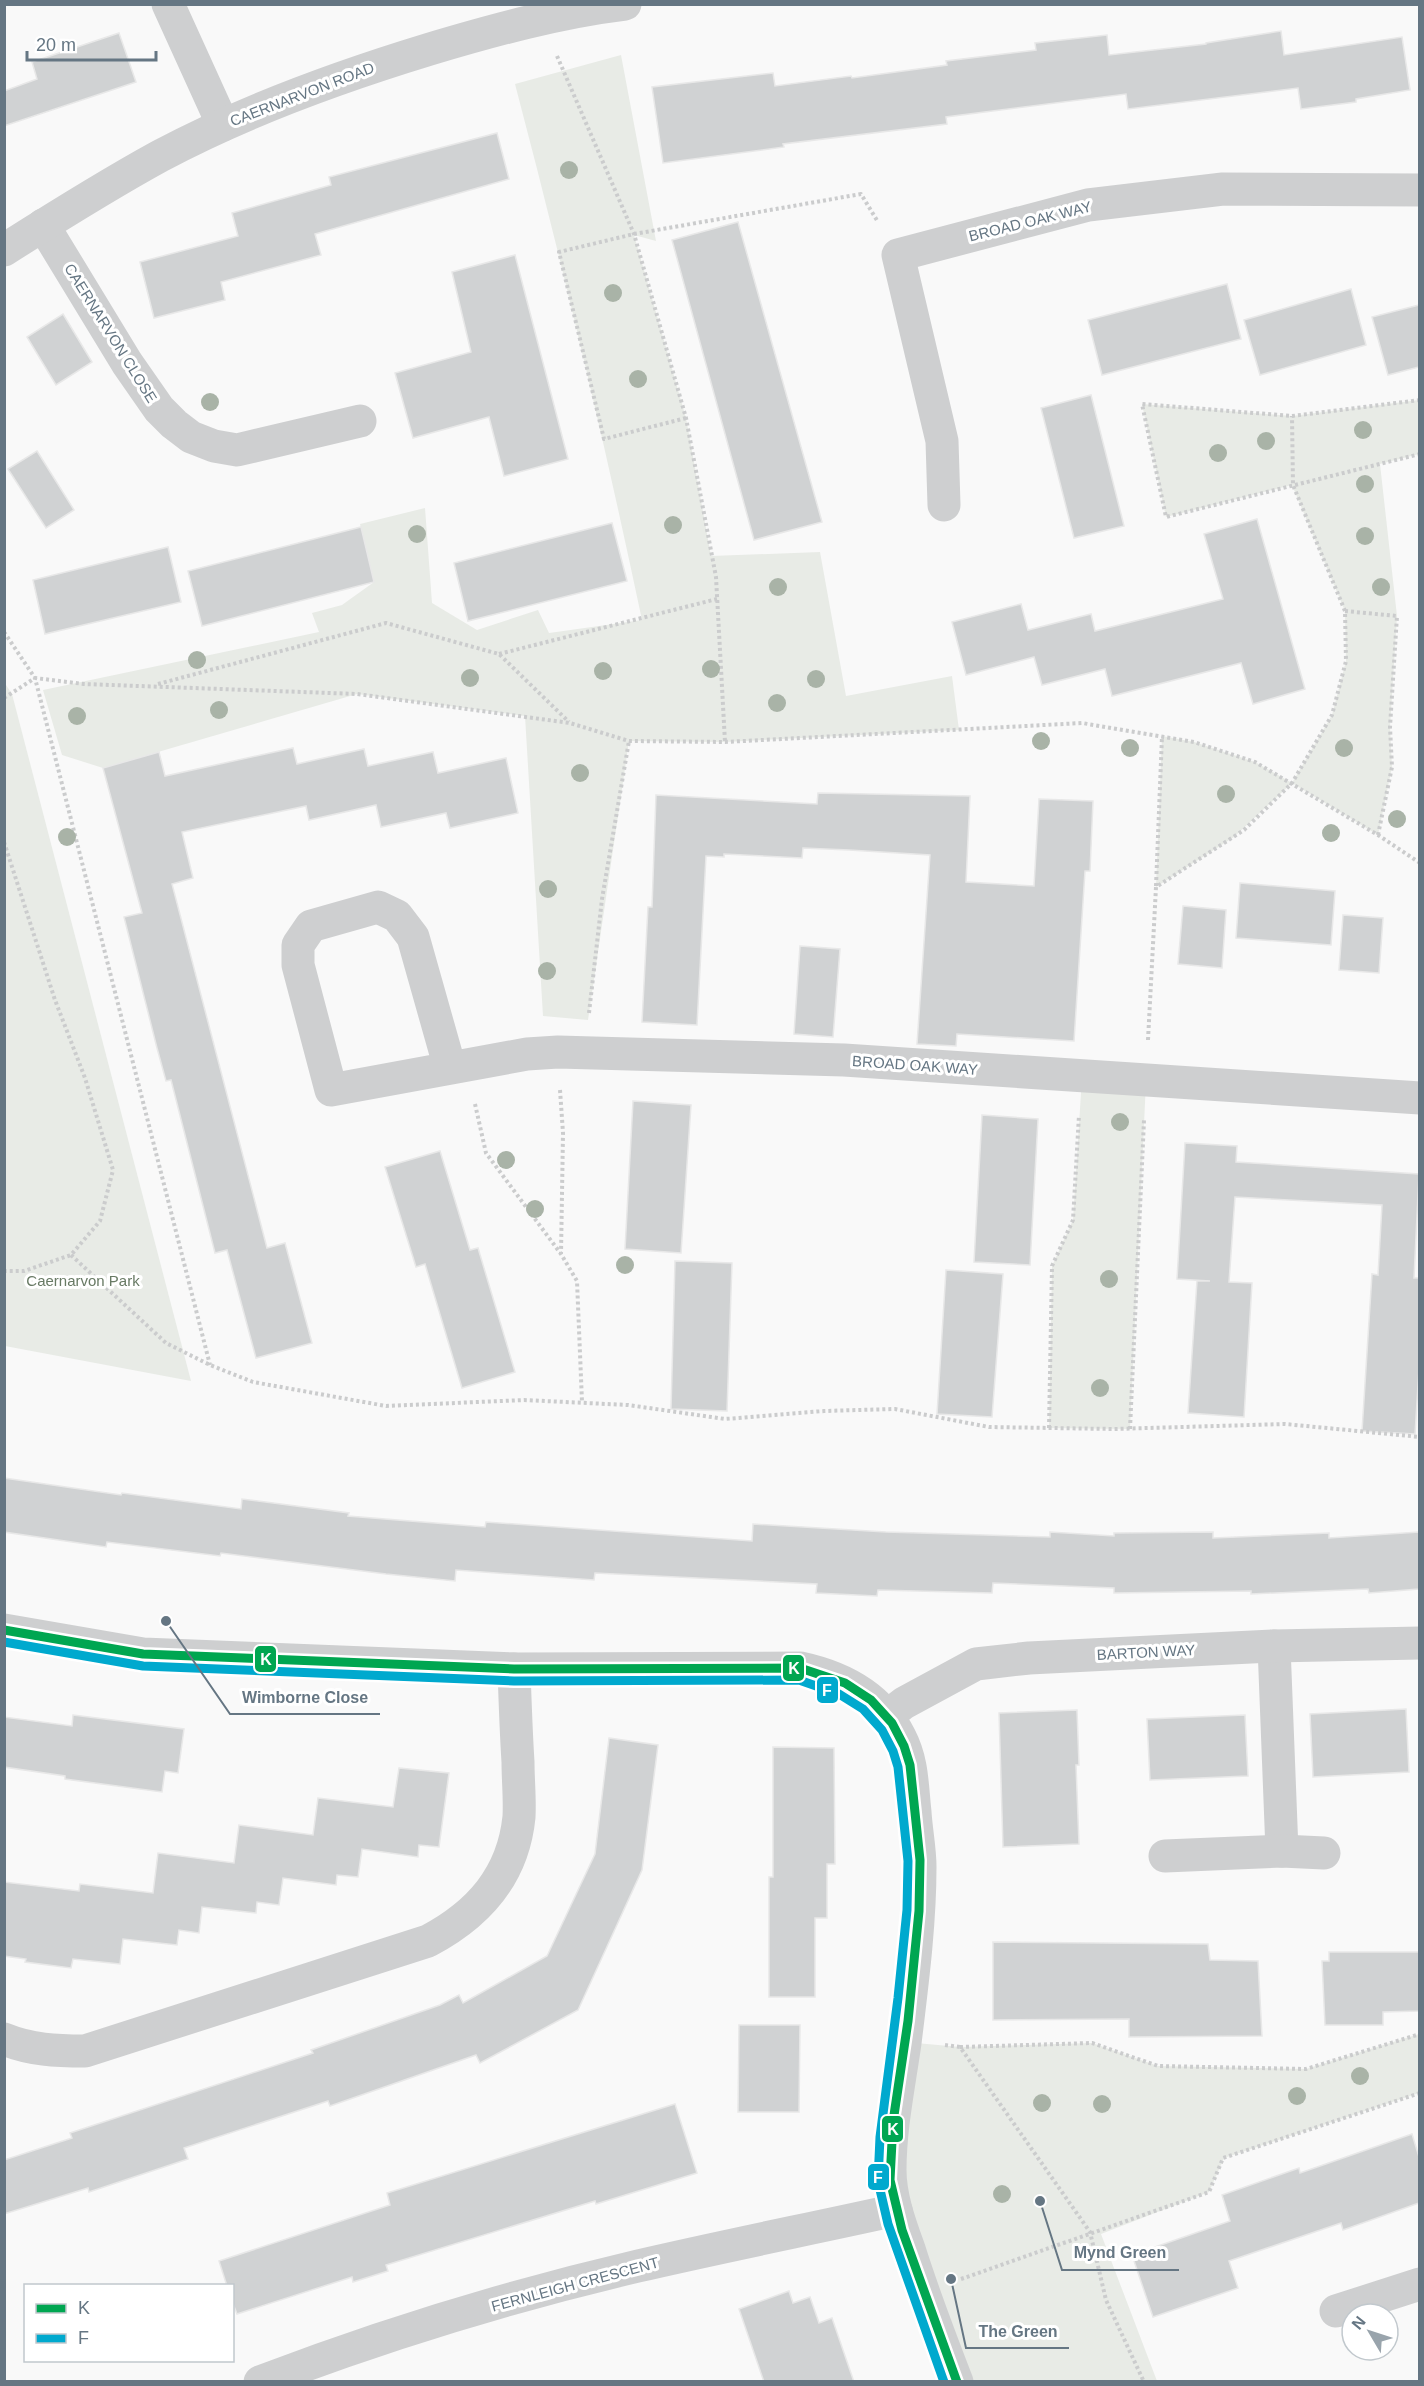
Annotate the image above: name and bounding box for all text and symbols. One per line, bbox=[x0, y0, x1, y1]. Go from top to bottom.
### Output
scale bar bbox=[27, 24, 156, 62]
text: 20 m bbox=[36, 35, 76, 55]
street label: CAERNARVON ROAD bbox=[227, 59, 377, 129]
street label: BROAD OAK WAY bbox=[967, 198, 1093, 244]
street label: CAERNARVON CLOSE bbox=[61, 260, 161, 406]
street label: BROAD OAK WAY bbox=[852, 1052, 978, 1078]
park label: Caernarvon Park bbox=[26, 1272, 140, 1289]
street label: BARTON WAY bbox=[1096, 1641, 1196, 1663]
line badge: K bbox=[254, 1645, 277, 1673]
text: K bbox=[260, 1651, 272, 1668]
line badge: K bbox=[782, 1654, 805, 1682]
text: K bbox=[788, 1660, 800, 1677]
line badge: F bbox=[816, 1676, 839, 1704]
callout: Wimborne Close bbox=[230, 1680, 380, 1714]
text: F bbox=[822, 1682, 832, 1699]
text: Wimborne Close bbox=[242, 1689, 368, 1706]
line badge: K bbox=[881, 2115, 904, 2143]
text: K bbox=[887, 2121, 899, 2138]
line badge: F bbox=[867, 2163, 890, 2191]
text: F bbox=[873, 2169, 883, 2186]
callout: Mynd Green bbox=[1062, 2236, 1179, 2270]
text: Mynd Green bbox=[1074, 2244, 1166, 2261]
street label: FERNLEIGH CRESCENT bbox=[489, 2253, 661, 2315]
legend bbox=[24, 2284, 234, 2362]
text: K bbox=[78, 2298, 90, 2318]
north arrow bbox=[1340, 2302, 1400, 2362]
text: N bbox=[1348, 2313, 1369, 2333]
callout: The Green bbox=[966, 2314, 1069, 2348]
text: The Green bbox=[978, 2323, 1058, 2340]
text: F bbox=[78, 2328, 89, 2348]

